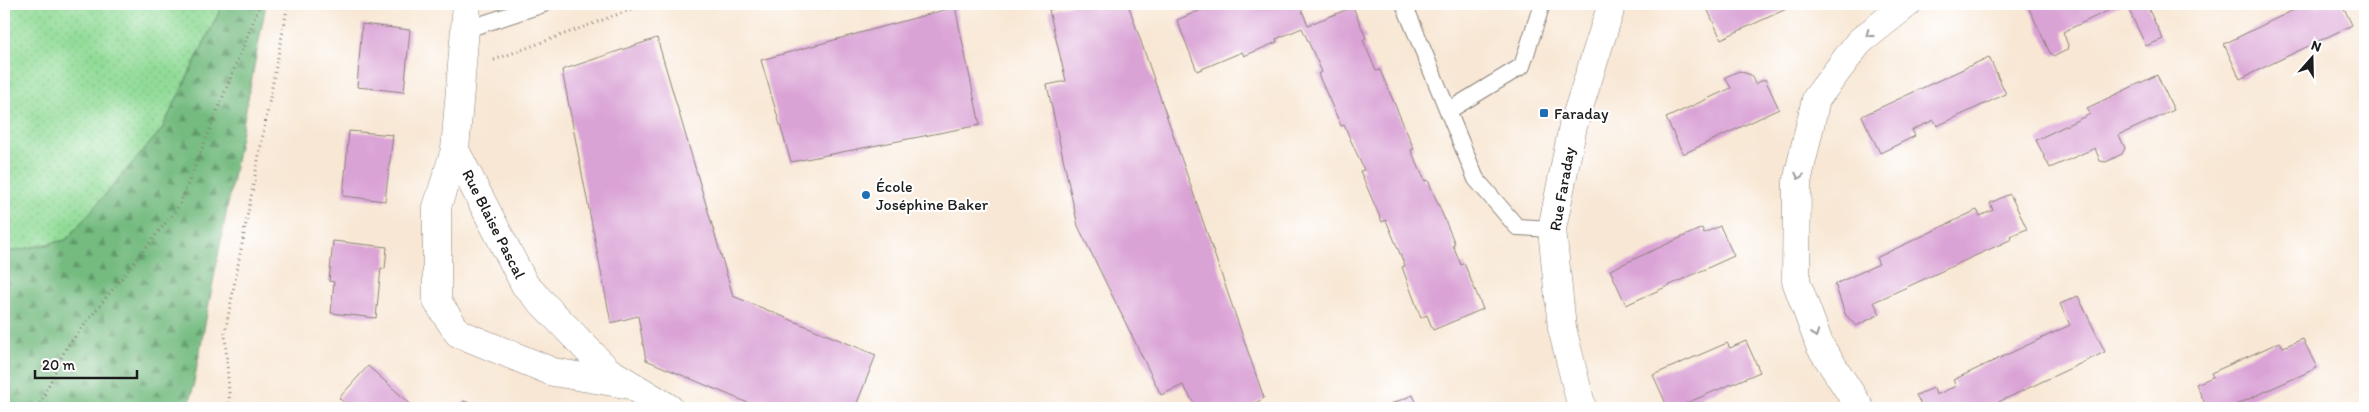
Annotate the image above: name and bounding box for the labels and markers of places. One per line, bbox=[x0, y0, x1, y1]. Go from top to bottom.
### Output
place label: Faraday bbox=[1554, 104, 1609, 123]
marker: Faraday bbox=[1538, 107, 1550, 119]
place label: École Joséphine Baker bbox=[876, 177, 989, 214]
marker: École Joséphine Baker bbox=[860, 189, 872, 201]

